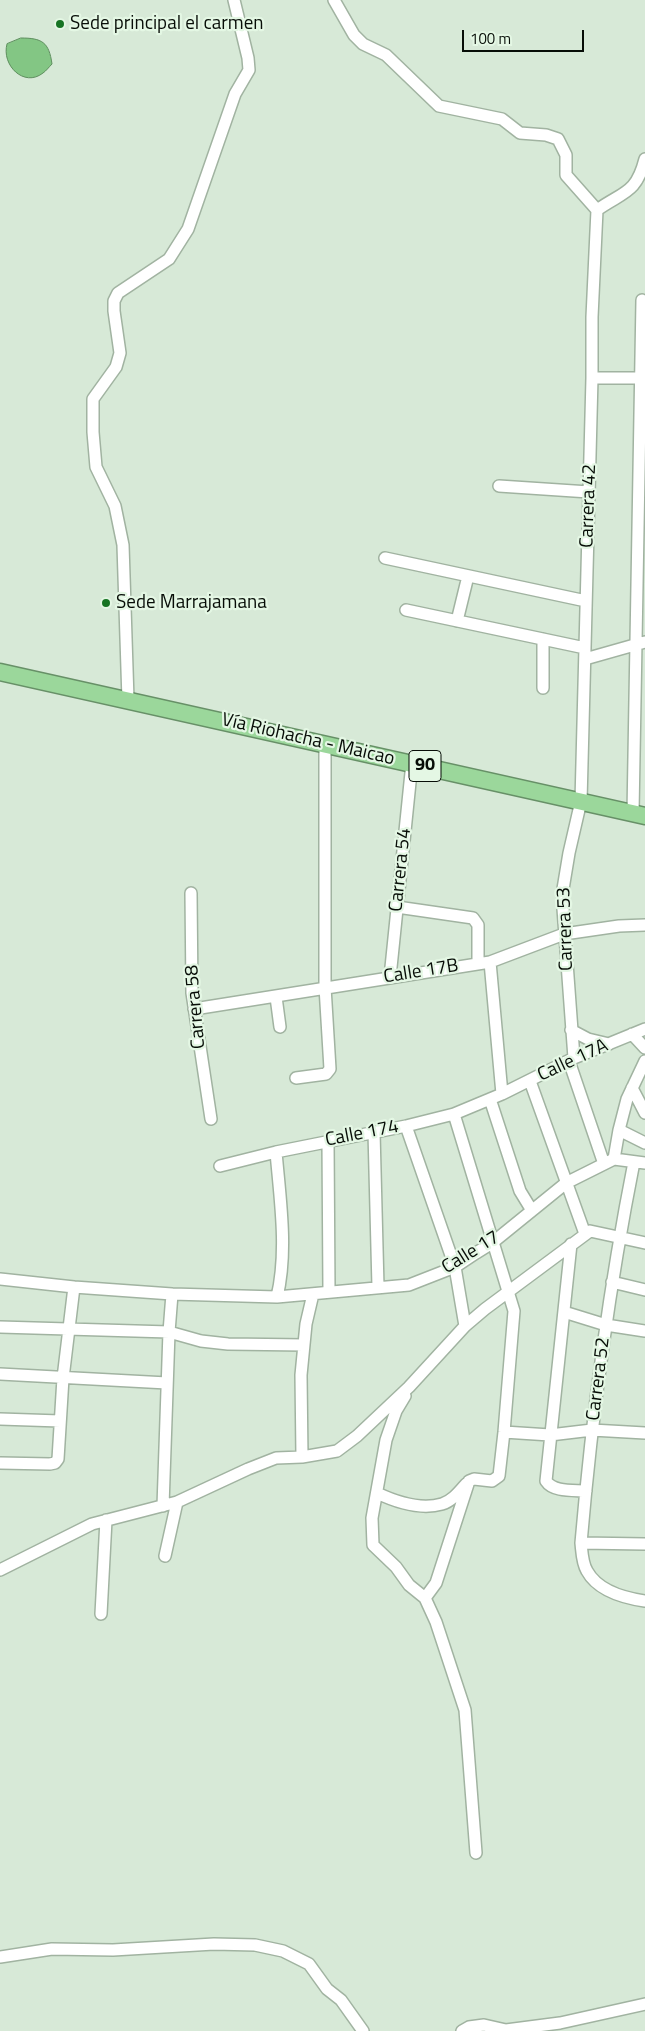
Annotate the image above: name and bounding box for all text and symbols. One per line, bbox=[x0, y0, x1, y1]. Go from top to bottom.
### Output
place label: Sede principal el carmen bbox=[70, 13, 263, 35]
marker: Sede principal el carmen bbox=[54, 18, 66, 30]
scale bar bbox=[465, 20, 588, 52]
text: 100 m bbox=[470, 27, 511, 50]
street label: Carrera 42 bbox=[576, 464, 602, 548]
place label: Sede Marrajamana bbox=[116, 592, 267, 614]
marker: Sede Marrajamana bbox=[100, 597, 112, 609]
street label: Vía Riohacha - Maicao bbox=[219, 709, 397, 771]
road number: 90 bbox=[409, 750, 441, 781]
street label: Carrera 54 bbox=[385, 827, 417, 913]
street label: Carrera 53 bbox=[553, 887, 579, 971]
street label: Calle 17B bbox=[382, 955, 460, 989]
street label: Carrera 58 bbox=[181, 964, 211, 1050]
street label: Calle 17A bbox=[534, 1035, 612, 1087]
street label: Calle 174 bbox=[323, 1116, 401, 1152]
street label: Calle 17 bbox=[438, 1226, 504, 1280]
street label: Carrera 52 bbox=[583, 1336, 615, 1422]

